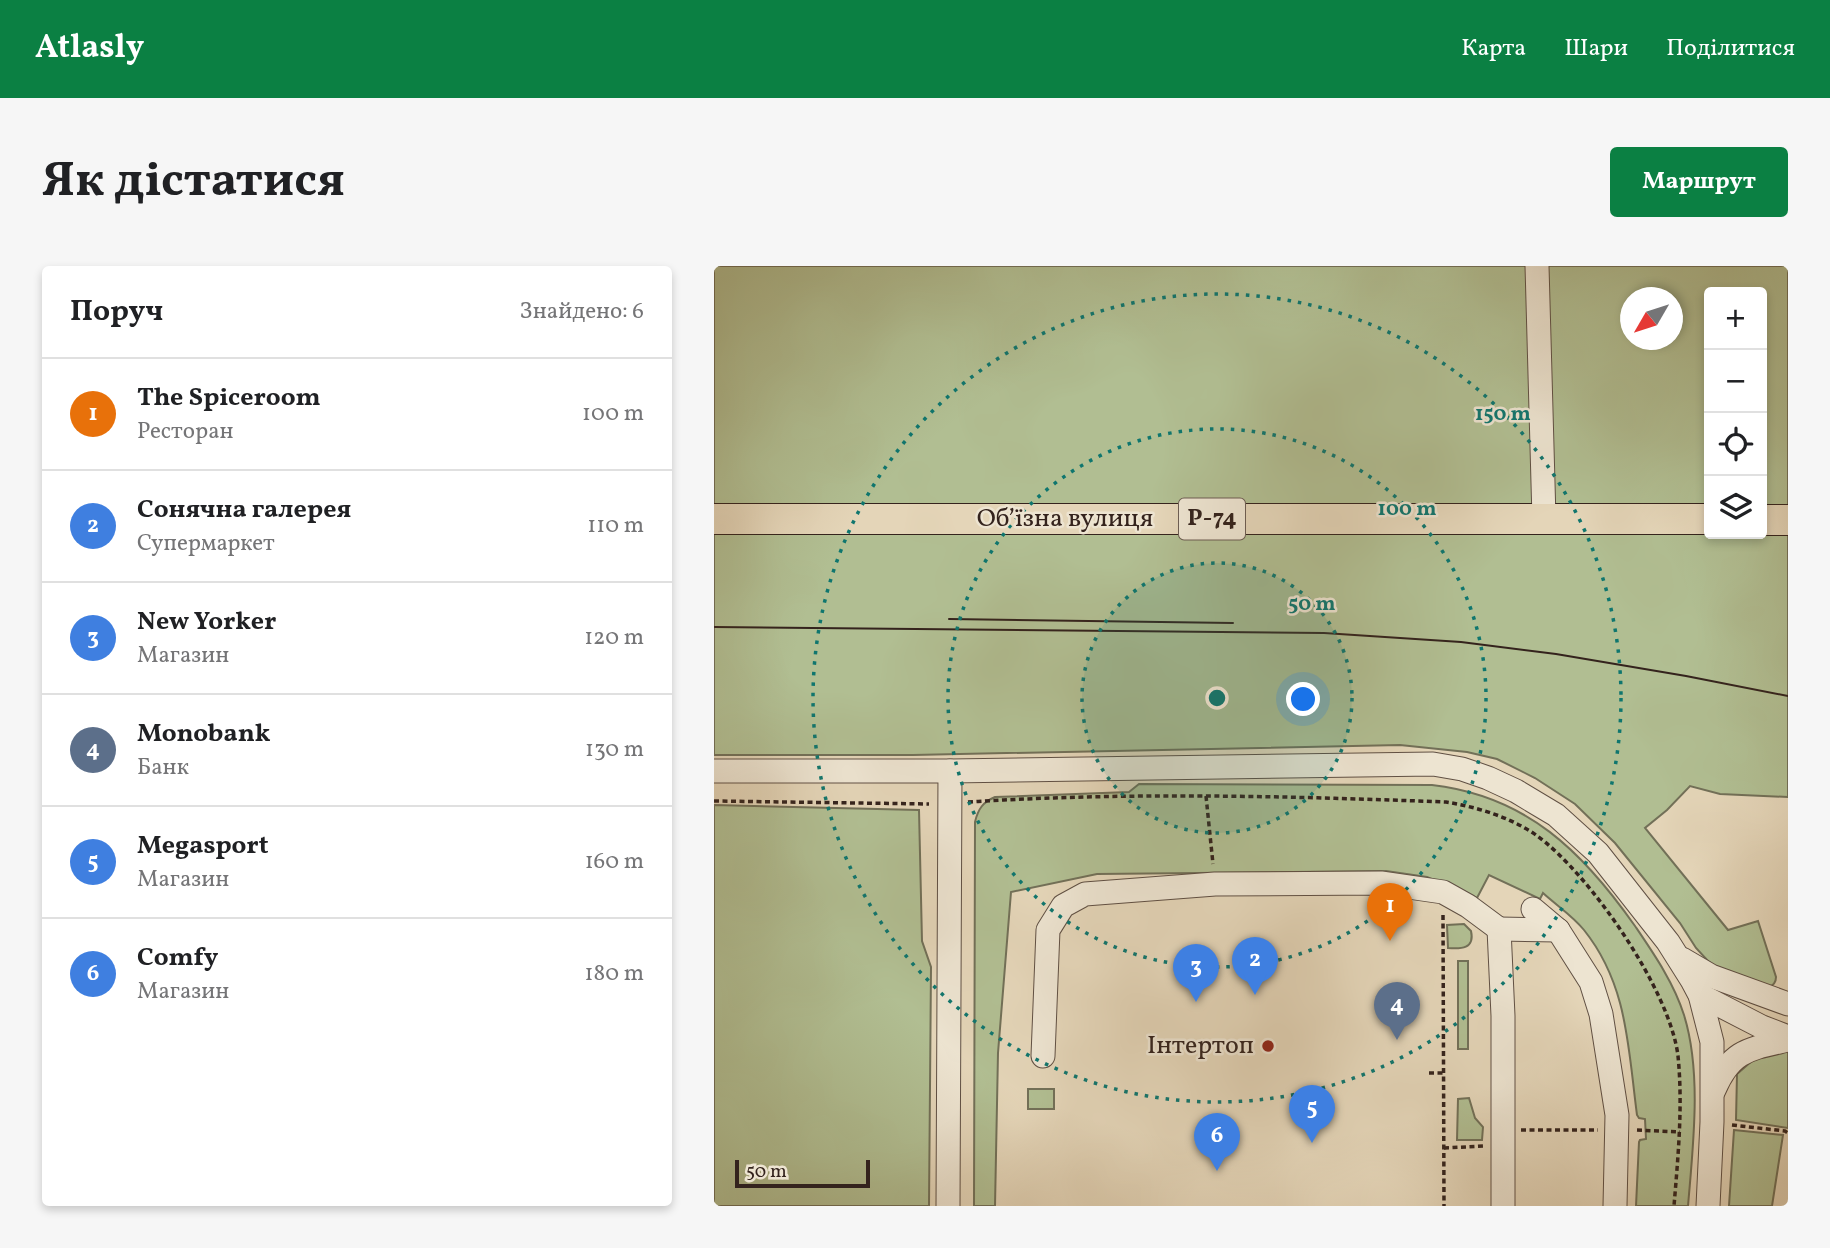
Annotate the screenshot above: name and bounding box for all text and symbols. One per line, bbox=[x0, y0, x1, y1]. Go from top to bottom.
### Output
text: Atlasly bbox=[35, 26, 144, 72]
text: Карта bbox=[1461, 32, 1526, 66]
text: Шари bbox=[1564, 32, 1628, 66]
text: Поділитися bbox=[1666, 32, 1795, 66]
button: Маршрут bbox=[1610, 147, 1788, 217]
text: Як дістатися bbox=[42, 148, 345, 217]
north arrow bbox=[1620, 287, 1683, 350]
map controls bbox=[1704, 287, 1767, 539]
button: + bbox=[1704, 287, 1767, 350]
text: Поруч bbox=[70, 291, 163, 333]
text: Знайдено: 6 bbox=[520, 296, 644, 328]
button: − bbox=[1704, 350, 1767, 413]
text: The Spiceroom bbox=[137, 380, 321, 416]
text: 1 bbox=[88, 398, 98, 430]
text: 100 m bbox=[582, 398, 644, 430]
text: 150 m bbox=[1475, 400, 1531, 429]
button: locate bbox=[1704, 413, 1767, 476]
text: Ресторан bbox=[137, 416, 234, 448]
button: layers bbox=[1704, 476, 1767, 539]
text: Сонячна галерея bbox=[137, 492, 351, 528]
text: 100 m bbox=[1377, 495, 1437, 524]
road number: Р-74 bbox=[1179, 498, 1245, 540]
street label: Обʼїзна вулиця bbox=[977, 501, 1153, 537]
text: 2 bbox=[87, 510, 99, 542]
text: 110 m bbox=[587, 510, 644, 542]
text: Супермаркет bbox=[137, 528, 275, 560]
text: 50 m bbox=[1288, 590, 1336, 619]
text: New Yorker bbox=[137, 604, 276, 640]
text: 3 bbox=[87, 622, 99, 654]
text: 120 m bbox=[584, 622, 644, 654]
text: Магазин bbox=[137, 640, 229, 672]
your location bbox=[1286, 682, 1320, 716]
centre of rings bbox=[1205, 686, 1229, 710]
text: Monobank bbox=[137, 716, 271, 752]
text: 4 bbox=[86, 734, 100, 766]
text: 130 m bbox=[585, 734, 644, 766]
text: Банк bbox=[137, 752, 189, 784]
text: Megasport bbox=[137, 828, 268, 864]
text: 5 bbox=[87, 846, 99, 878]
text: 160 m bbox=[585, 846, 644, 878]
text: Магазин bbox=[137, 864, 229, 896]
pin: 1 bbox=[1367, 883, 1413, 941]
pin: 2 bbox=[1232, 937, 1278, 995]
text: Comfy bbox=[137, 940, 218, 976]
pin: 3 bbox=[1173, 944, 1219, 1002]
text: 6 bbox=[87, 958, 99, 990]
text: 180 m bbox=[585, 958, 644, 990]
text: Магазин bbox=[137, 976, 229, 1008]
pin: 4 bbox=[1374, 982, 1420, 1040]
place label: Інтертоп bbox=[1147, 1028, 1254, 1064]
marker: Інтертоп bbox=[1260, 1038, 1276, 1054]
pin: 5 bbox=[1289, 1085, 1335, 1143]
pin: 6 bbox=[1194, 1113, 1240, 1171]
scale bar bbox=[735, 1157, 870, 1189]
text: 50 m bbox=[746, 1159, 787, 1185]

